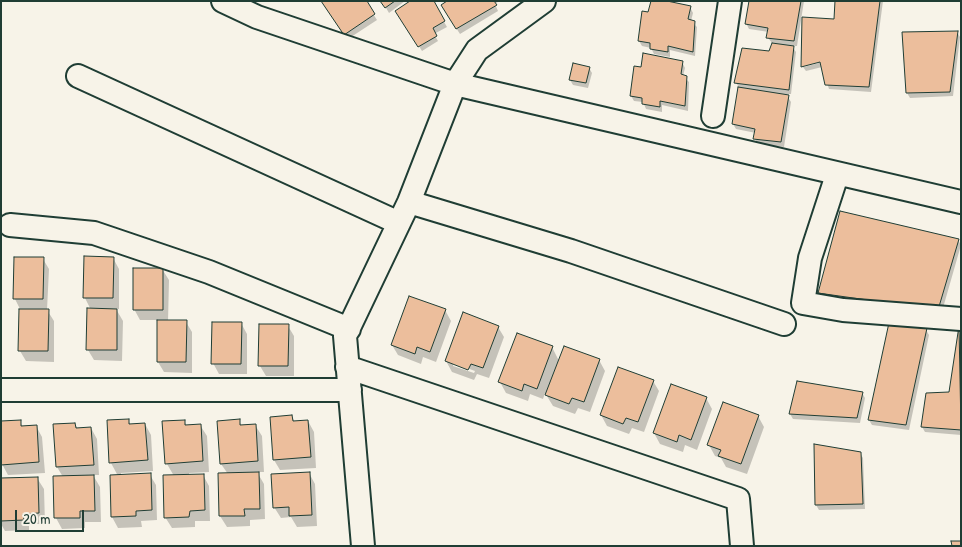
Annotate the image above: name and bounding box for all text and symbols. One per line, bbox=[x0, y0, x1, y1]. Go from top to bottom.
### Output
scale bar bbox=[18, 500, 86, 532]
text: 20 m bbox=[23, 508, 50, 529]

